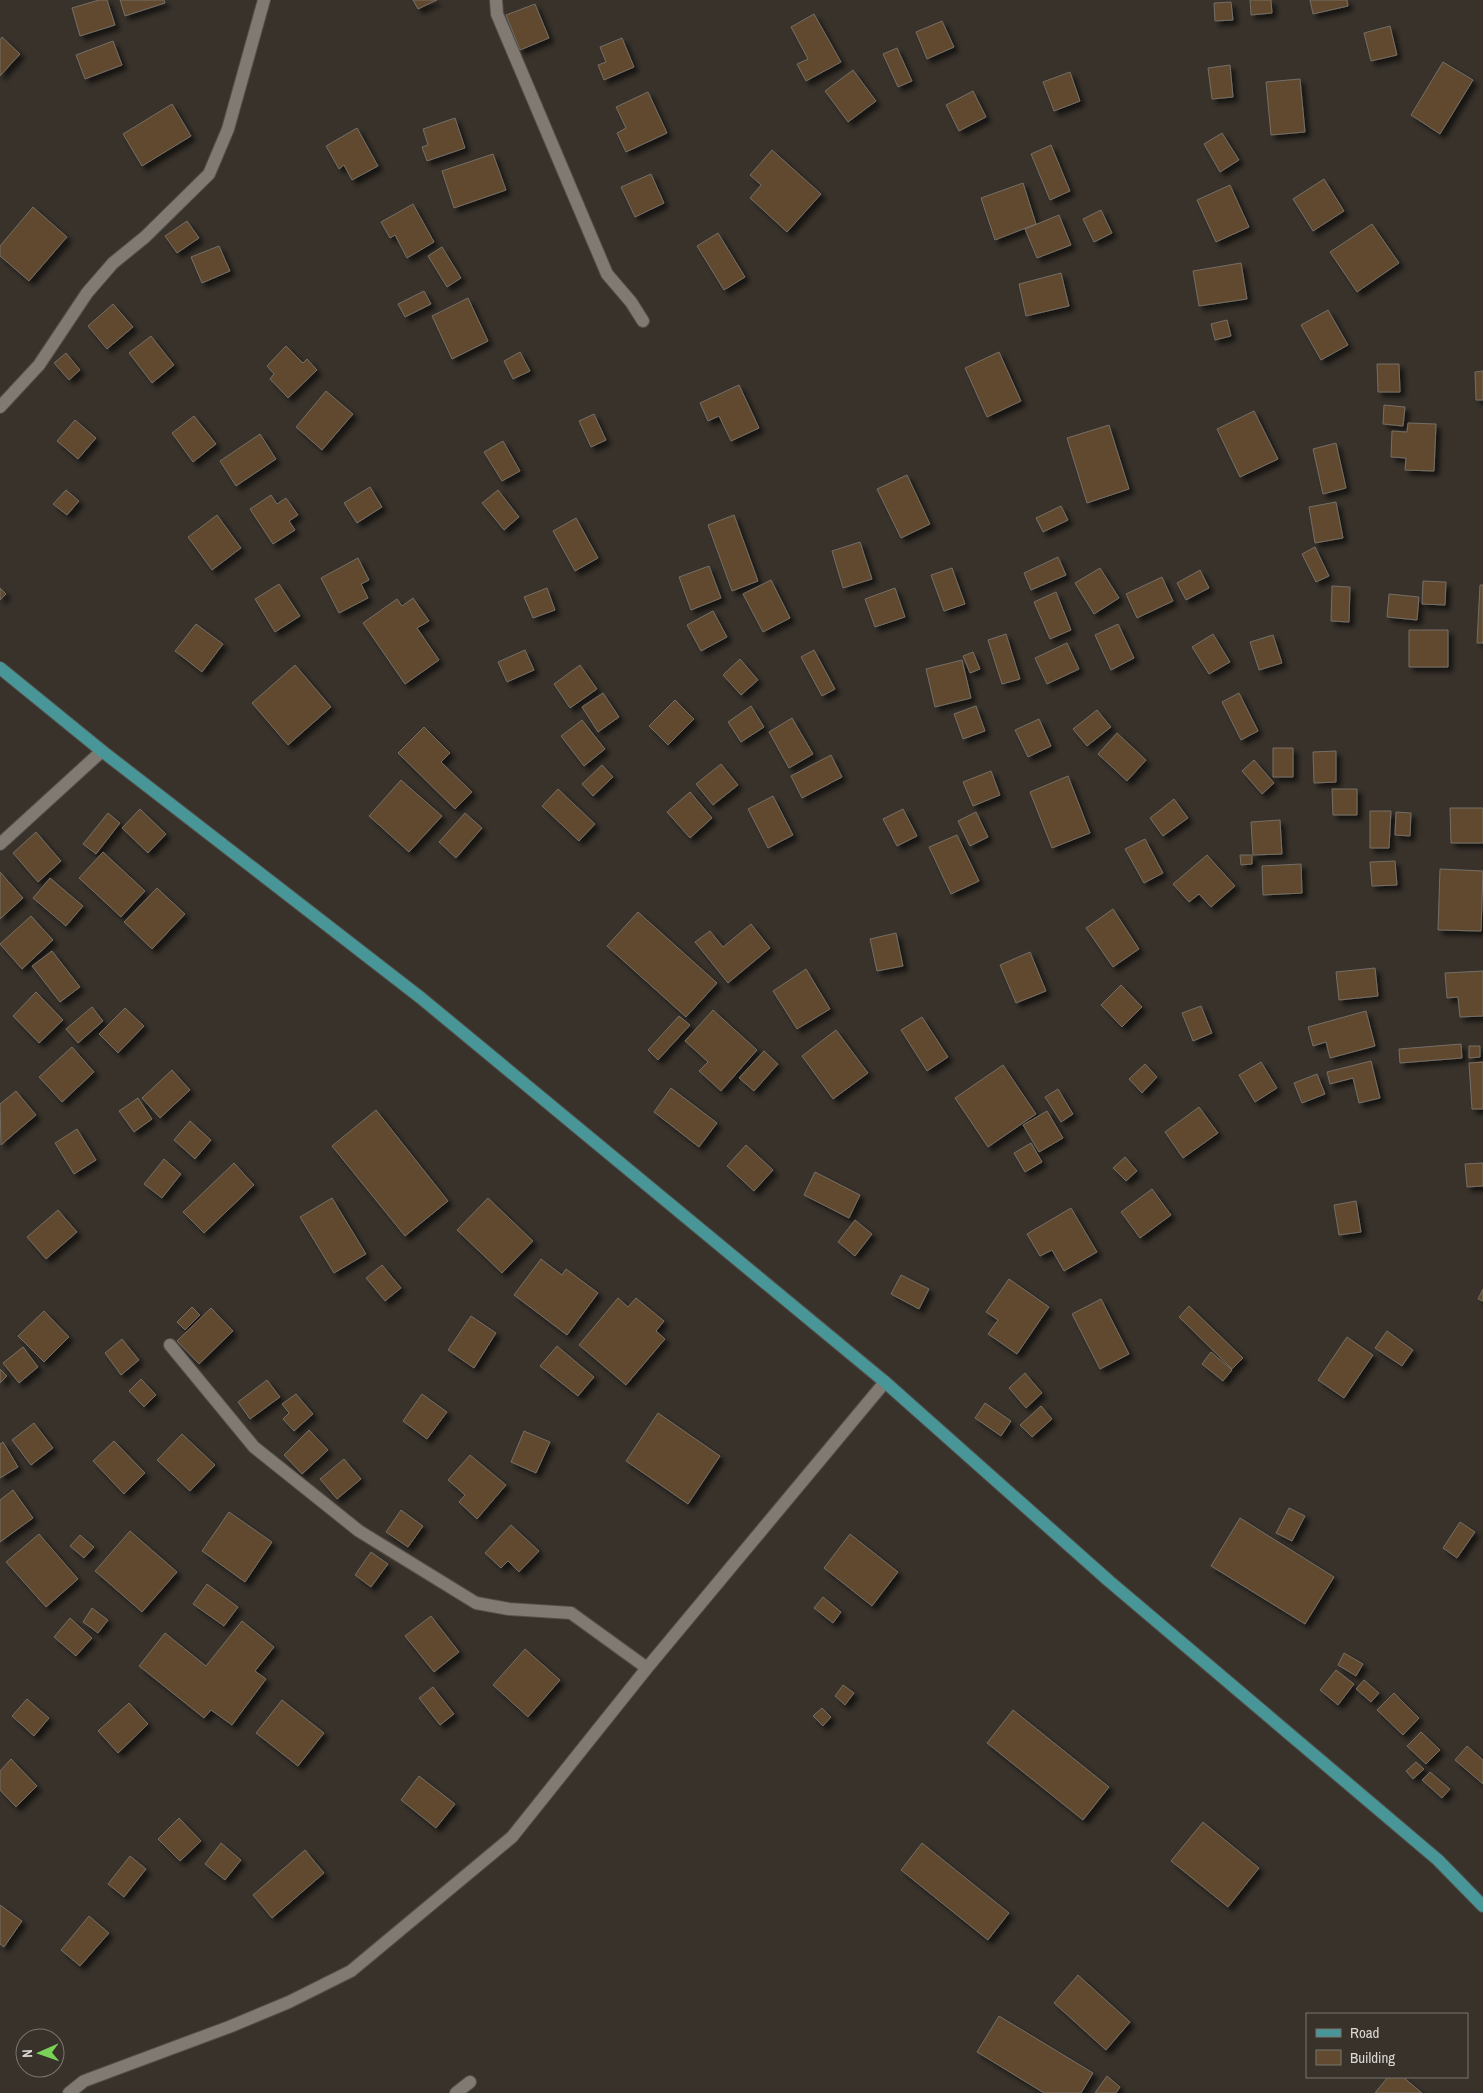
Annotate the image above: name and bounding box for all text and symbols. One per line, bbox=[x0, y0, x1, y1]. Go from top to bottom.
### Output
legend bbox=[1306, 2013, 1468, 2078]
text: Road bbox=[1350, 2022, 1379, 2043]
north arrow bbox=[15, 2028, 65, 2078]
text: Building bbox=[1350, 2047, 1395, 2068]
text: N bbox=[18, 2049, 36, 2058]

